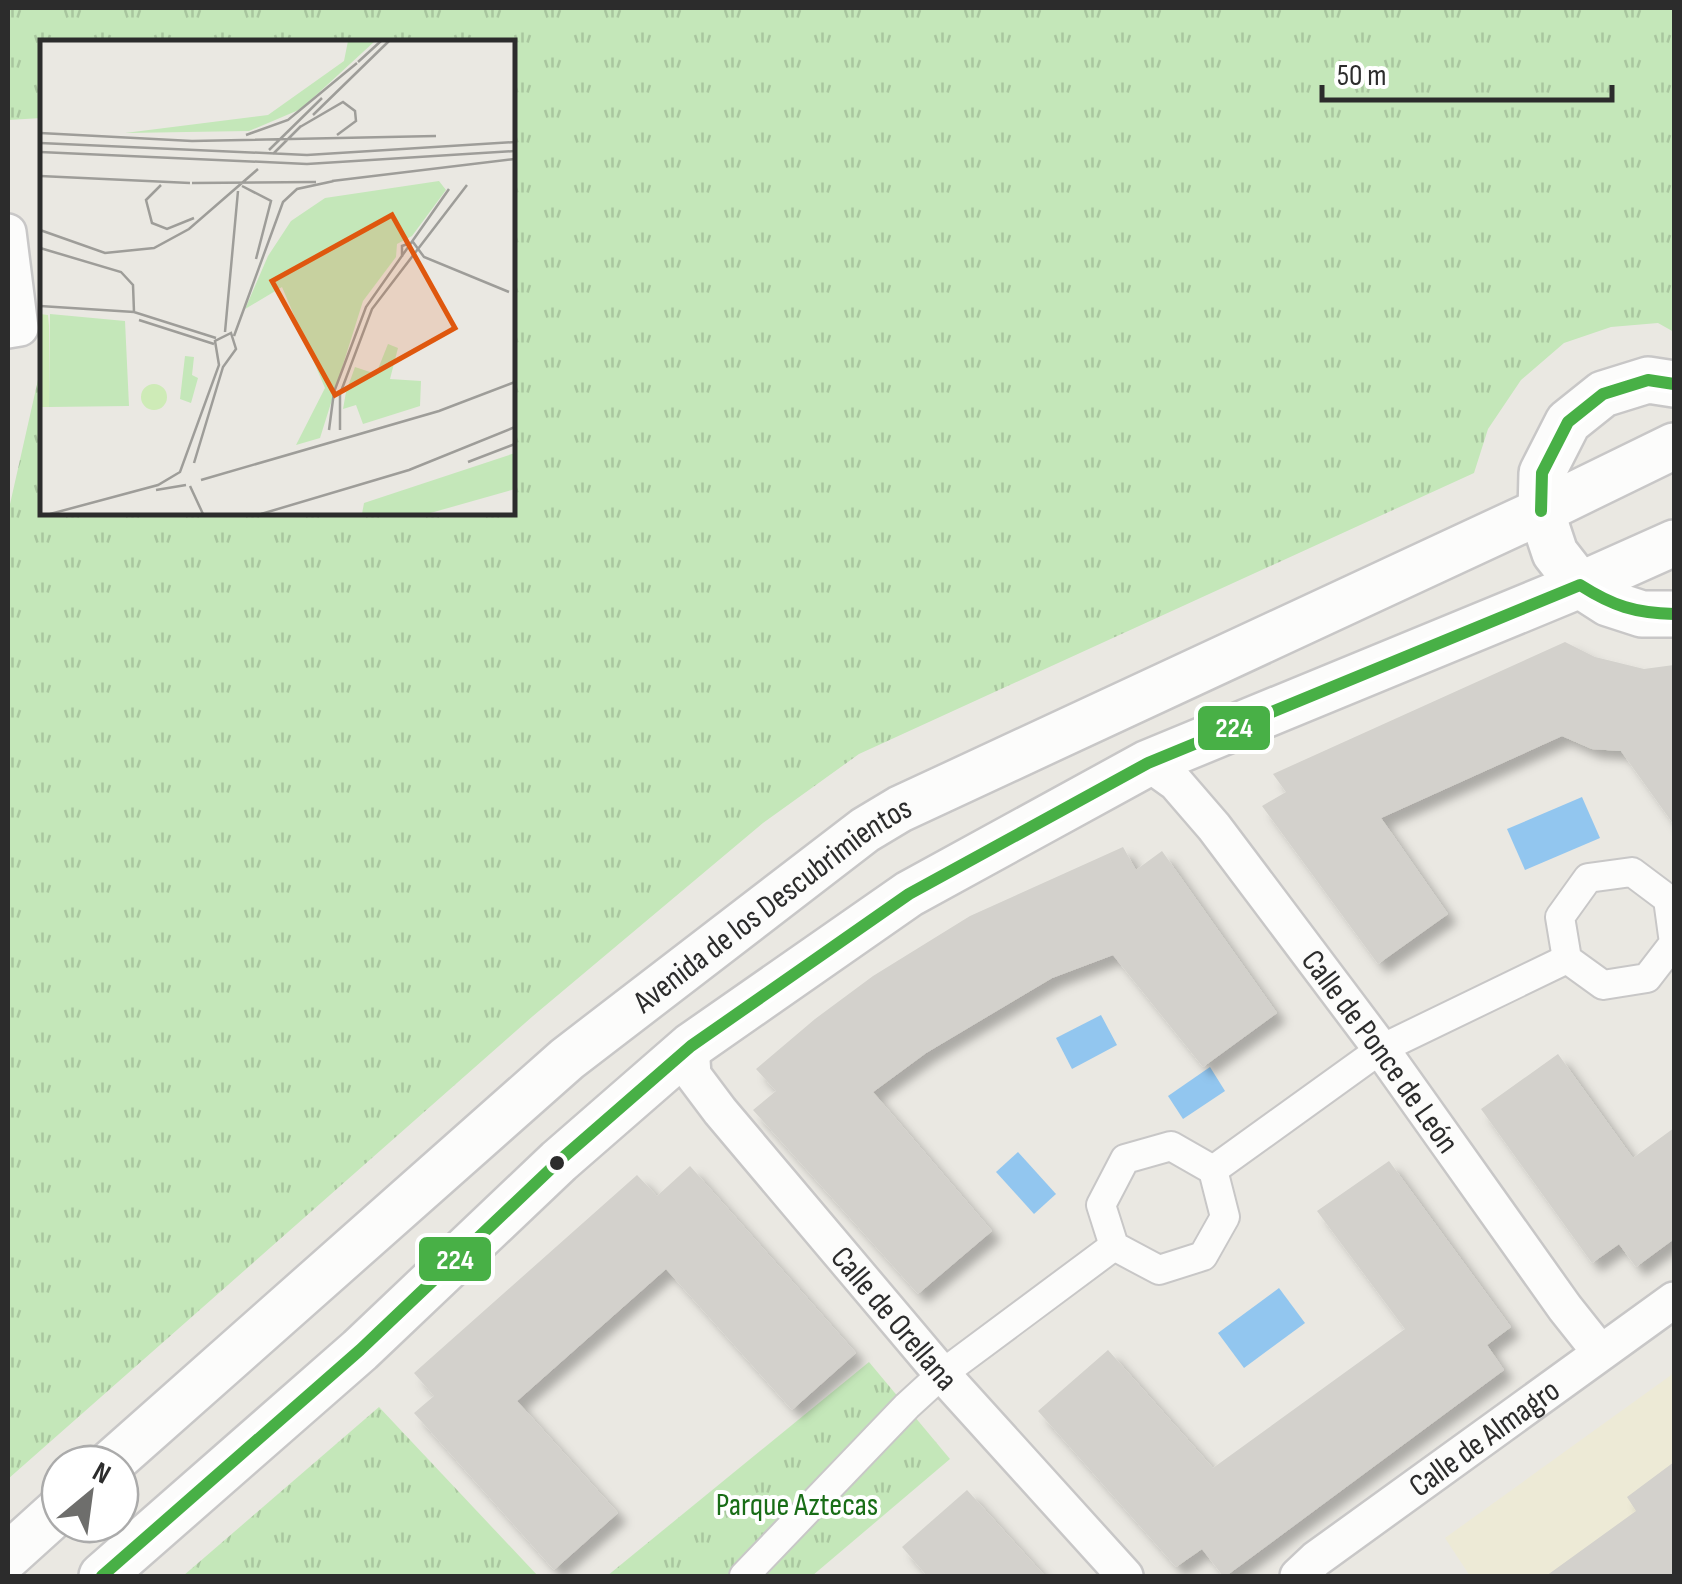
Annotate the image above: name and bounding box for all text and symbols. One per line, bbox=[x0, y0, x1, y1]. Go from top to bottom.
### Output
inset map bbox=[40, 40, 515, 515]
scale bar bbox=[1322, 40, 1612, 102]
text: 50 m bbox=[1337, 58, 1386, 94]
line badge: 224 bbox=[1196, 704, 1272, 752]
text: 224 bbox=[1215, 712, 1253, 745]
street label: Avenida de los Descubrimientos bbox=[625, 789, 918, 1022]
street label: Calle de Ponce de León bbox=[1292, 943, 1467, 1161]
unlabelled marker bbox=[547, 1153, 567, 1173]
line badge: 224 bbox=[417, 1235, 493, 1283]
street label: Calle de Orellana bbox=[822, 1239, 965, 1399]
text: 224 bbox=[436, 1244, 474, 1277]
street label: Calle de Almagro bbox=[1402, 1371, 1568, 1506]
north arrow bbox=[40, 1444, 140, 1544]
text: N bbox=[87, 1455, 116, 1492]
park label: Parque Aztecas bbox=[716, 1486, 878, 1525]

